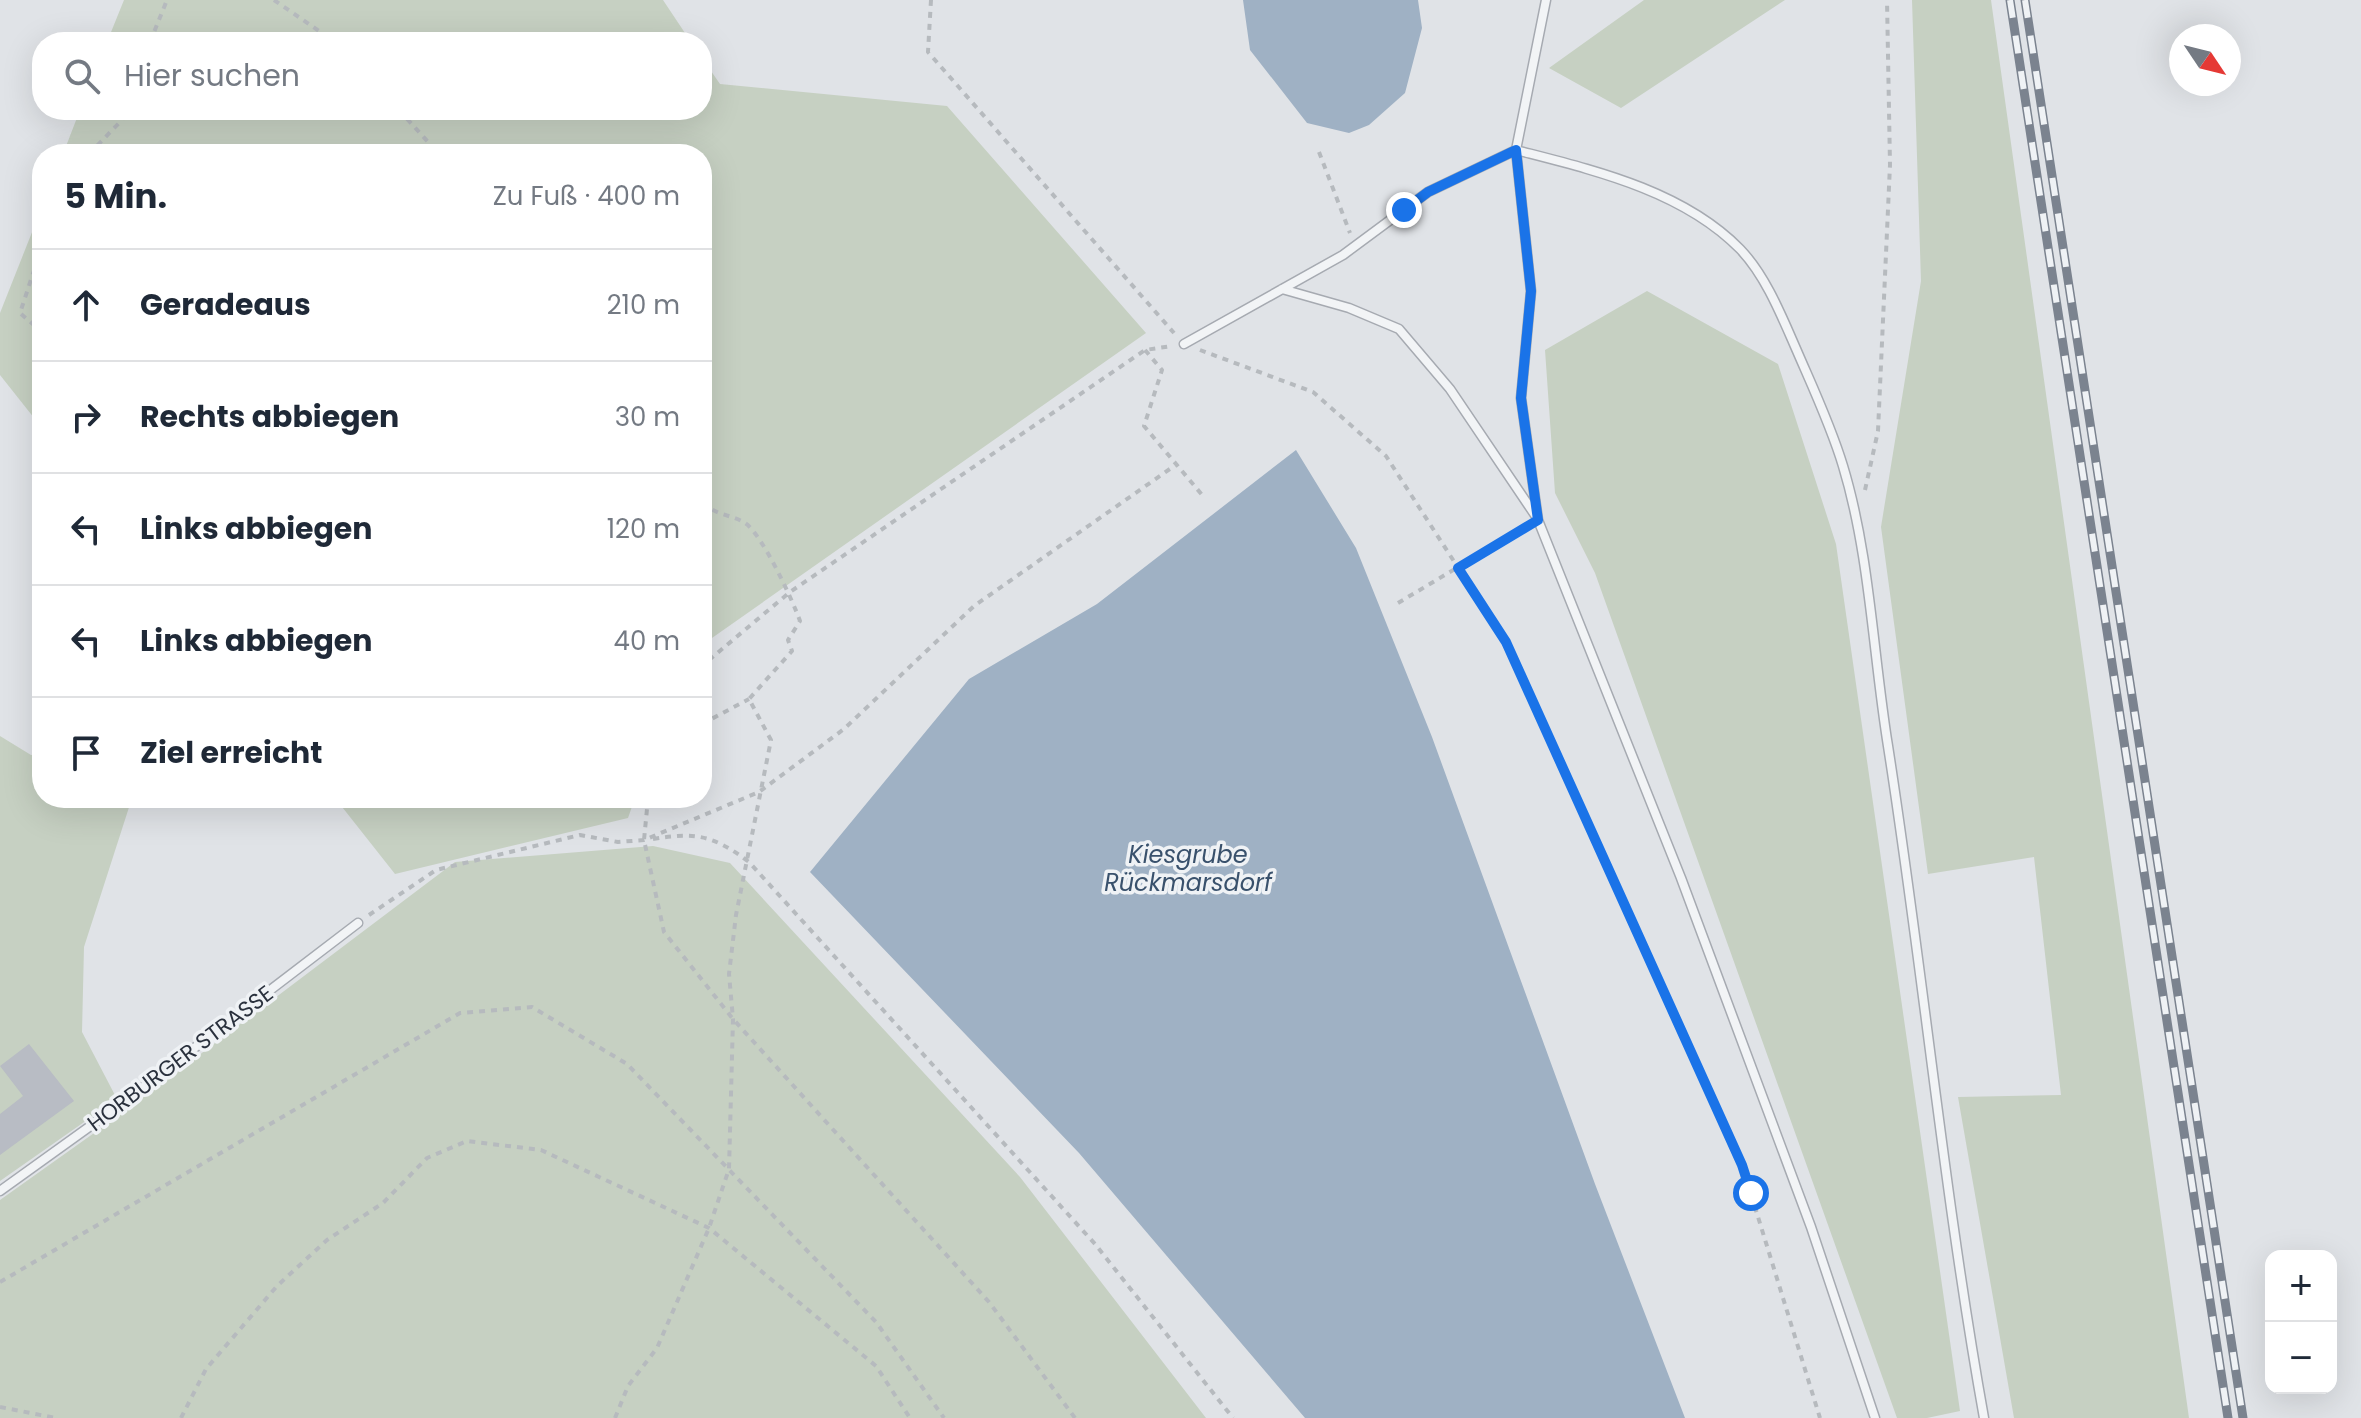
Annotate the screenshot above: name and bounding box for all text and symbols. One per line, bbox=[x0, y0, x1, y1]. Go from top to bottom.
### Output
north arrow bbox=[2169, 24, 2241, 96]
search box bbox=[32, 32, 712, 120]
icon: search bbox=[60, 54, 104, 98]
text: Hier suchen bbox=[124, 54, 300, 97]
text: 5 Min. bbox=[64, 172, 167, 220]
text: Zu Fuß · 400 m bbox=[493, 178, 680, 214]
route end bbox=[1386, 192, 1422, 228]
icon: ahead bbox=[64, 283, 108, 327]
text: Geradeaus bbox=[140, 283, 311, 326]
text: 210 m bbox=[607, 287, 680, 323]
icon: right bbox=[64, 395, 108, 439]
text: Rechts abbiegen bbox=[140, 395, 399, 438]
text: 30 m bbox=[615, 399, 680, 435]
icon: left bbox=[64, 507, 108, 551]
text: Links abbiegen bbox=[140, 507, 373, 550]
text: 120 m bbox=[607, 511, 680, 547]
icon: left bbox=[64, 619, 108, 663]
text: Links abbiegen bbox=[140, 619, 373, 662]
text: 40 m bbox=[614, 623, 680, 659]
icon: arrive bbox=[64, 731, 108, 775]
text: Ziel erreicht bbox=[140, 731, 322, 774]
water label: Kiesgrube Rückmarsdorf bbox=[1104, 838, 1274, 899]
street label: HORBURGER STRASSE bbox=[81, 978, 280, 1139]
route start bbox=[1733, 1175, 1769, 1211]
map controls bbox=[2265, 1250, 2337, 1394]
button: + bbox=[2265, 1250, 2337, 1322]
button: − bbox=[2265, 1322, 2337, 1394]

